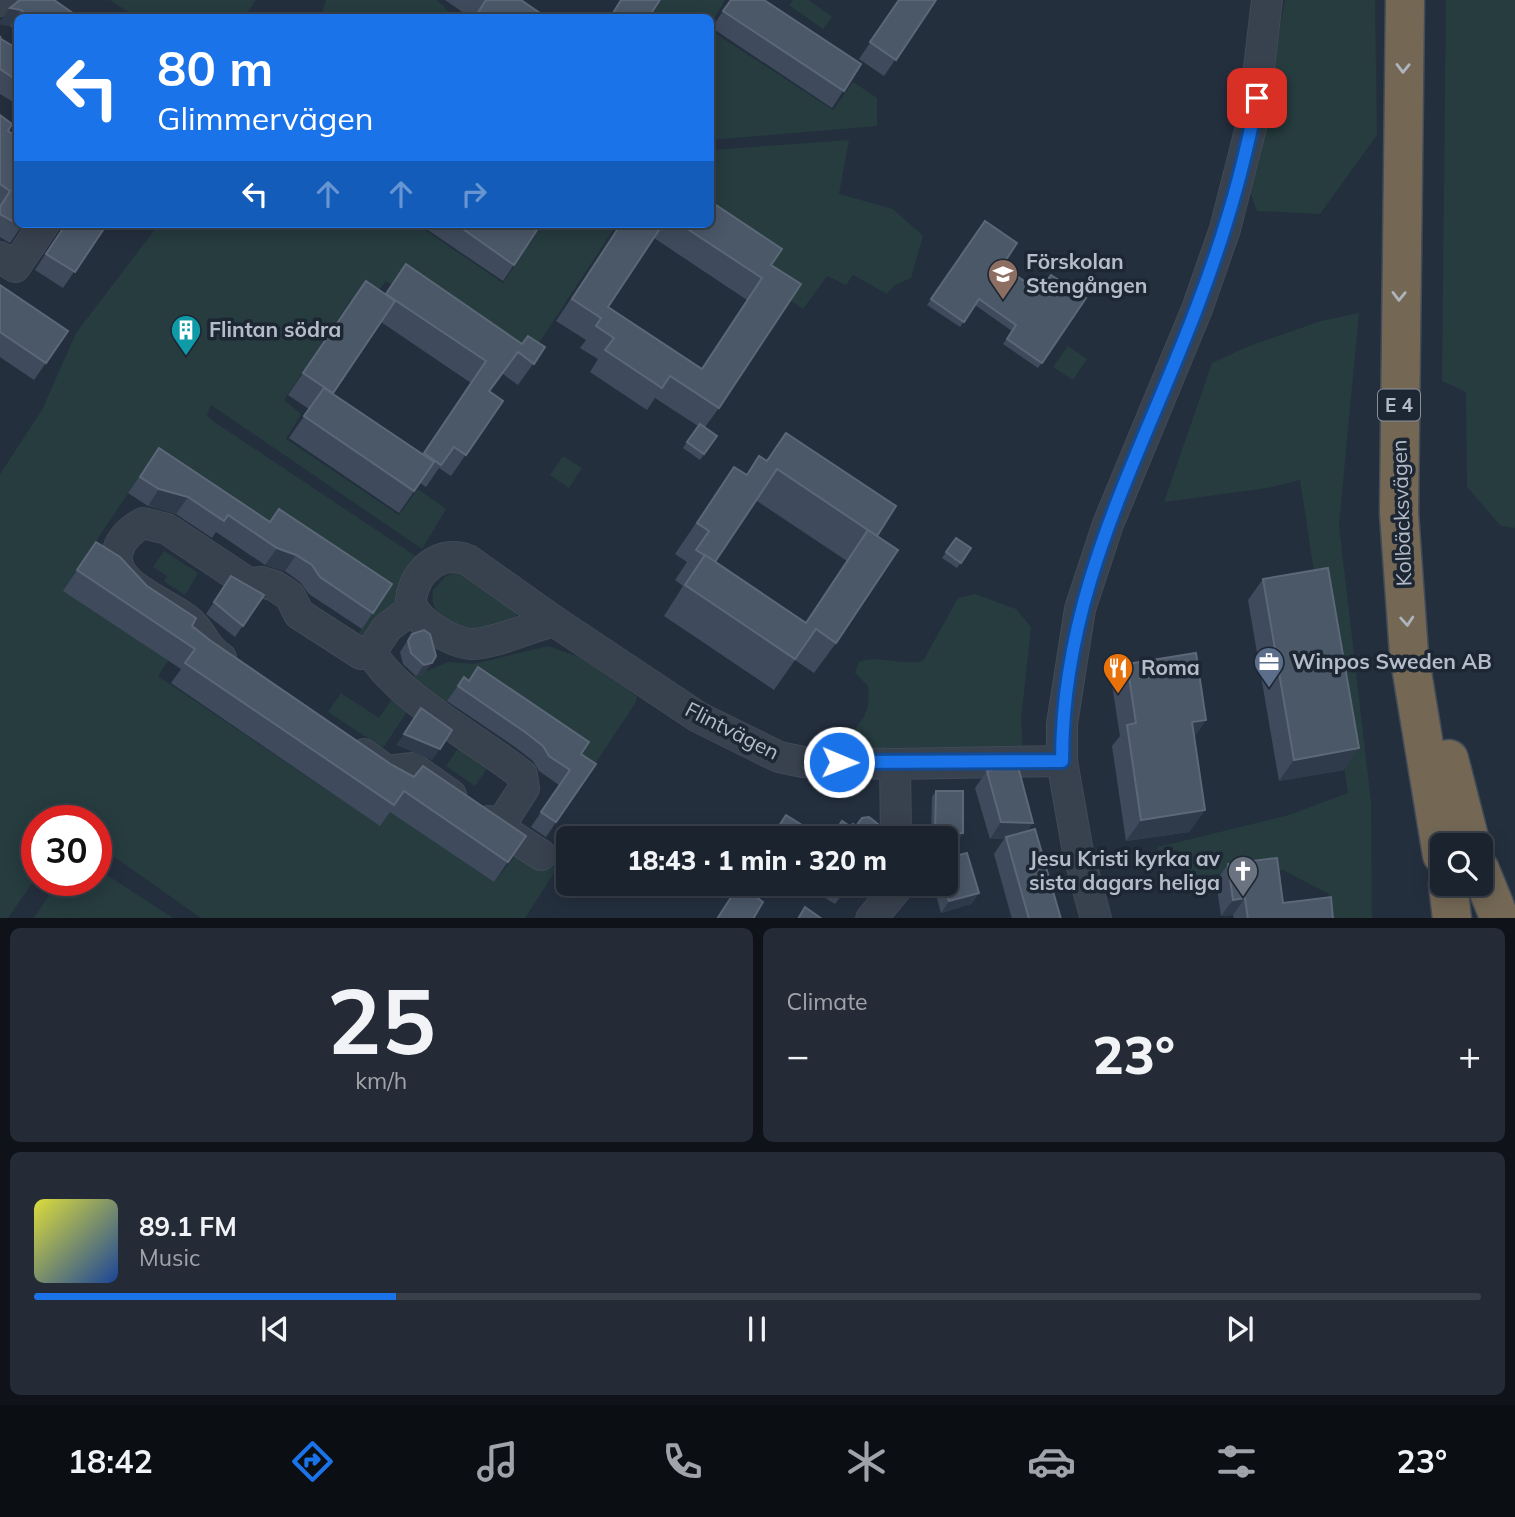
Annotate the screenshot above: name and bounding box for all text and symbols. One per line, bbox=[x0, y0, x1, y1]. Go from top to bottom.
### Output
text: 80 m bbox=[157, 37, 273, 98]
icon: left bbox=[42, 42, 133, 133]
one-way arrow bbox=[1395, 63, 1411, 74]
pin bbox=[1227, 68, 1287, 128]
icon: arrive bbox=[1238, 79, 1276, 117]
text: Glimmervägen bbox=[157, 98, 373, 138]
icon: left bbox=[236, 175, 274, 213]
icon: ahead bbox=[309, 175, 347, 213]
icon: ahead bbox=[382, 175, 420, 213]
icon: right bbox=[455, 175, 493, 213]
place label: Förskolan Stengången bbox=[1026, 248, 1147, 298]
school or university icon: Förskolan Stengången bbox=[986, 257, 1020, 301]
one-way arrow bbox=[1392, 290, 1407, 301]
building icon: Flintan södra bbox=[169, 313, 203, 357]
place label: Flintan södra bbox=[209, 316, 341, 342]
road number: E 4 bbox=[1378, 390, 1420, 420]
street label: Kolbäcksvägen bbox=[1385, 439, 1417, 587]
one-way arrow bbox=[1399, 616, 1414, 627]
office icon: Winpos Sweden AB bbox=[1252, 645, 1286, 689]
place label: Winpos Sweden AB bbox=[1292, 648, 1492, 674]
restaurant icon: Roma bbox=[1101, 651, 1135, 695]
place label: Roma bbox=[1141, 654, 1200, 680]
street label: Flintvägen bbox=[681, 695, 784, 765]
position arrow bbox=[802, 725, 876, 799]
speed limit sign: 30 bbox=[21, 805, 112, 896]
map controls bbox=[1430, 833, 1493, 896]
button: search bbox=[1430, 833, 1493, 896]
text: 18:43 · 1 min · 320 m bbox=[627, 844, 887, 877]
place label: Jesu Kristi kyrka av sista dagars heliga bbox=[1029, 845, 1221, 895]
church icon: Jesu Kristi kyrka av sista dagars heliga bbox=[1226, 854, 1260, 898]
text: 25 bbox=[327, 963, 436, 1077]
text: Climate bbox=[787, 987, 868, 1016]
text: 23° bbox=[1093, 1022, 1175, 1087]
text: − bbox=[787, 1031, 809, 1079]
text: + bbox=[1458, 1031, 1481, 1079]
text: km/h bbox=[355, 1066, 407, 1095]
text: 89.1 FM bbox=[139, 1210, 237, 1243]
text: Music bbox=[139, 1243, 200, 1272]
icon: previous bbox=[256, 1310, 294, 1348]
icon: pause bbox=[738, 1310, 776, 1348]
icon: next bbox=[1221, 1310, 1259, 1348]
icon: directions bbox=[288, 1437, 337, 1486]
icon: music bbox=[473, 1437, 522, 1486]
icon: phone bbox=[658, 1437, 707, 1486]
icon: climate bbox=[842, 1437, 891, 1486]
icon: car bbox=[1027, 1437, 1076, 1486]
icon: filters bbox=[1212, 1437, 1261, 1486]
text: 18:42 bbox=[68, 1441, 153, 1481]
text: 23° bbox=[1397, 1441, 1447, 1481]

